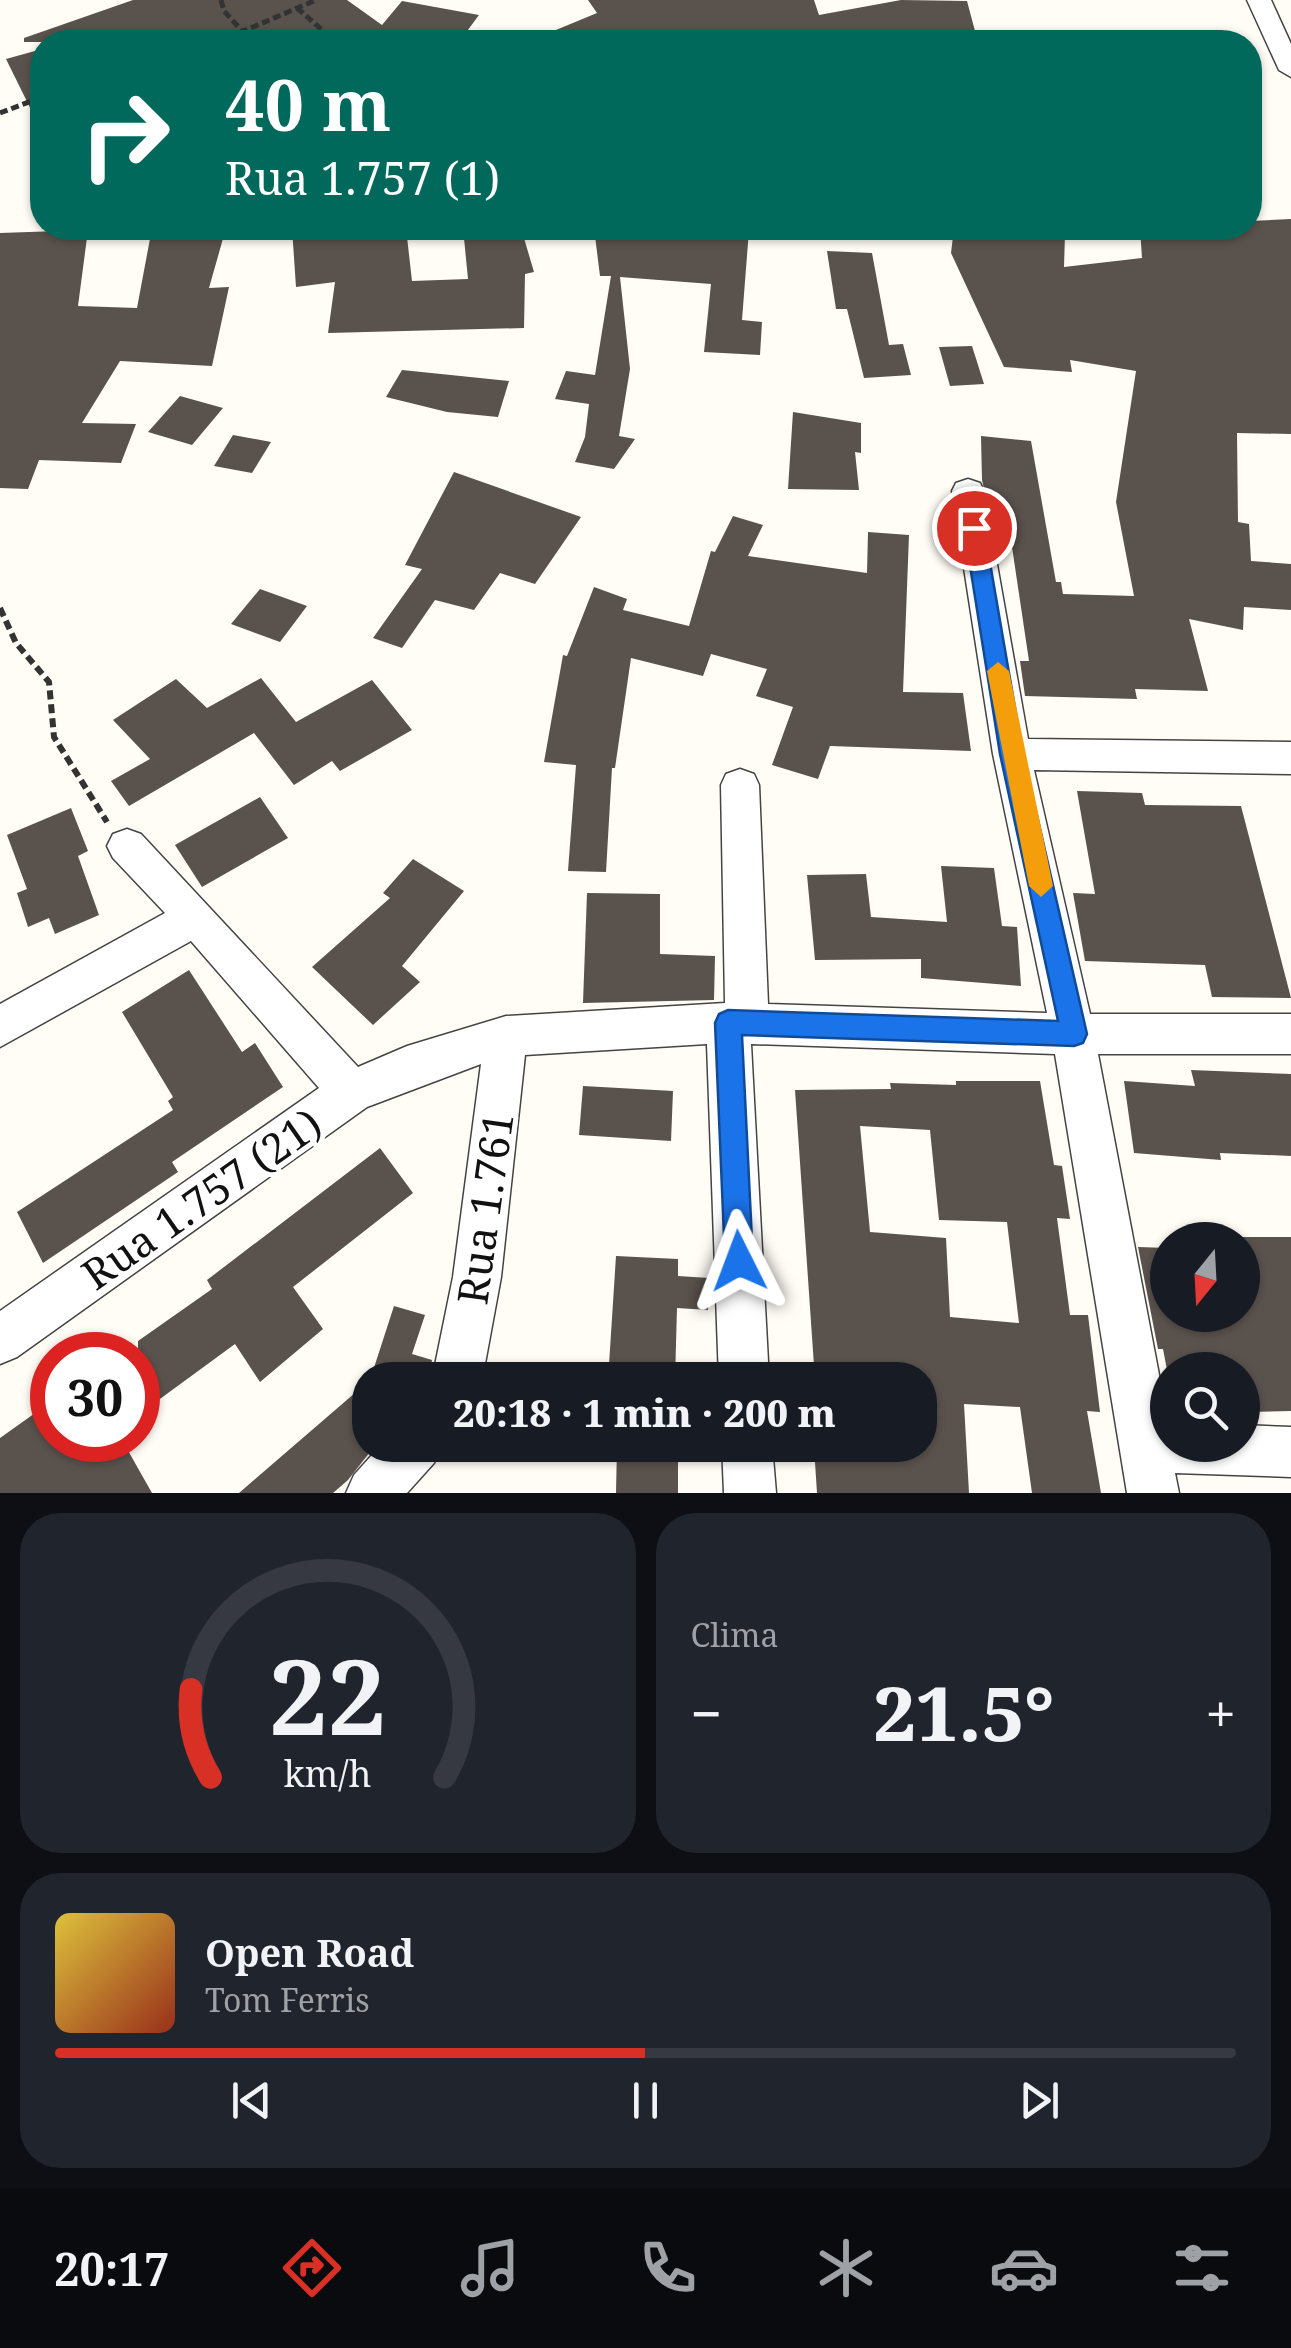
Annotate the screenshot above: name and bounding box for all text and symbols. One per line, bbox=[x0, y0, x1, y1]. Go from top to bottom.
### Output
text: 40 m bbox=[225, 56, 391, 152]
icon: right bbox=[60, 70, 190, 200]
text: Rua 1.757 (1) bbox=[225, 147, 500, 208]
pin bbox=[932, 486, 1017, 571]
icon: arrive bbox=[947, 501, 1002, 556]
street label: Rua 1.757 (21) bbox=[70, 1094, 332, 1302]
street label: Rua 1.761 bbox=[442, 1108, 526, 1308]
position arrow bbox=[687, 1209, 791, 1313]
north arrow bbox=[1150, 1222, 1260, 1332]
map controls bbox=[1150, 1222, 1260, 1462]
speed limit sign: 30 bbox=[30, 1332, 160, 1462]
button: search bbox=[1150, 1352, 1260, 1462]
text: 20:18 · 1 min · 200 m bbox=[453, 1386, 836, 1438]
text: Clima bbox=[691, 1613, 779, 1656]
text: 22 bbox=[269, 1624, 387, 1765]
text: 21.5° bbox=[873, 1661, 1054, 1763]
text: − bbox=[691, 1675, 722, 1750]
text: + bbox=[1205, 1675, 1236, 1750]
text: km/h bbox=[284, 1749, 372, 1797]
text: Open Road bbox=[205, 1926, 414, 1978]
text: Tom Ferris bbox=[205, 1978, 370, 2021]
icon: previous bbox=[224, 2073, 279, 2128]
icon: pause bbox=[618, 2073, 673, 2128]
icon: next bbox=[1012, 2073, 1067, 2128]
icon: directions bbox=[277, 2233, 347, 2303]
icon: music bbox=[455, 2233, 525, 2303]
icon: phone bbox=[633, 2233, 703, 2303]
icon: climate bbox=[811, 2233, 881, 2303]
icon: car bbox=[989, 2233, 1059, 2303]
icon: filters bbox=[1167, 2233, 1237, 2303]
text: 20:17 bbox=[54, 2238, 169, 2299]

